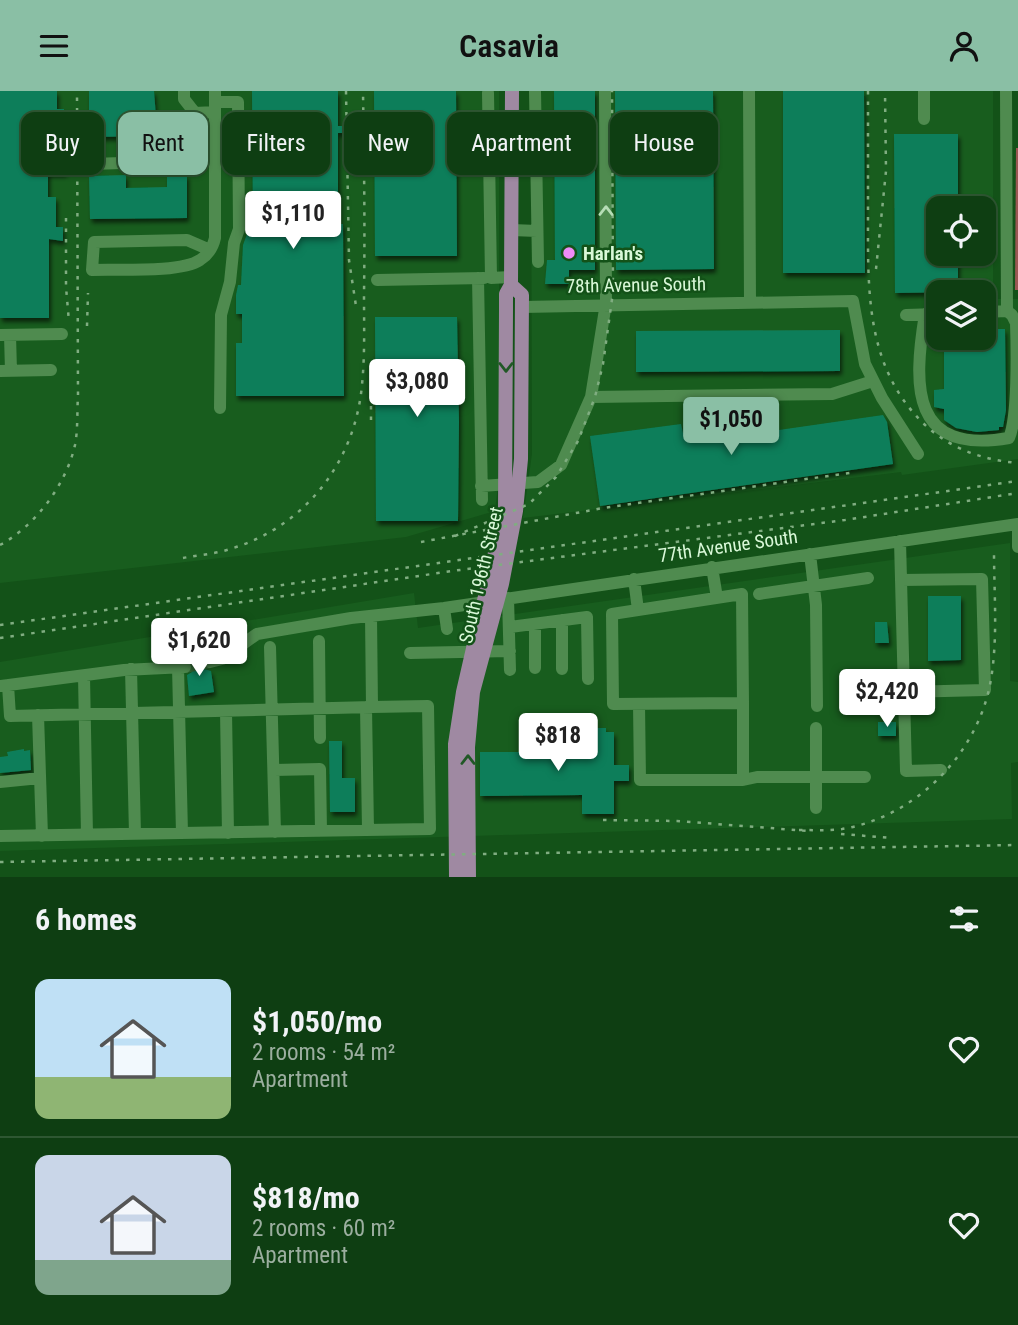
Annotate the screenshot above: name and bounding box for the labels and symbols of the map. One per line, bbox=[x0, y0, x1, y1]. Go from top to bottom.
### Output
pin: $1,110 bbox=[236, 191, 350, 251]
one-way arrow bbox=[598, 205, 614, 215]
place label: Harlan's bbox=[583, 242, 643, 265]
marker: Harlan's bbox=[561, 245, 577, 261]
street label: 78th Avenue South bbox=[566, 272, 706, 298]
pin: $3,080 bbox=[360, 359, 474, 419]
one-way arrow bbox=[498, 362, 514, 372]
pin: $1,050 bbox=[674, 397, 788, 457]
street label: South 196th Street bbox=[454, 504, 508, 646]
street label: 77th Avenue South bbox=[657, 525, 799, 567]
pin: $1,620 bbox=[142, 619, 256, 678]
pin: $2,420 bbox=[830, 669, 944, 729]
pin: $818 bbox=[517, 713, 599, 773]
one-way arrow bbox=[460, 754, 476, 765]

